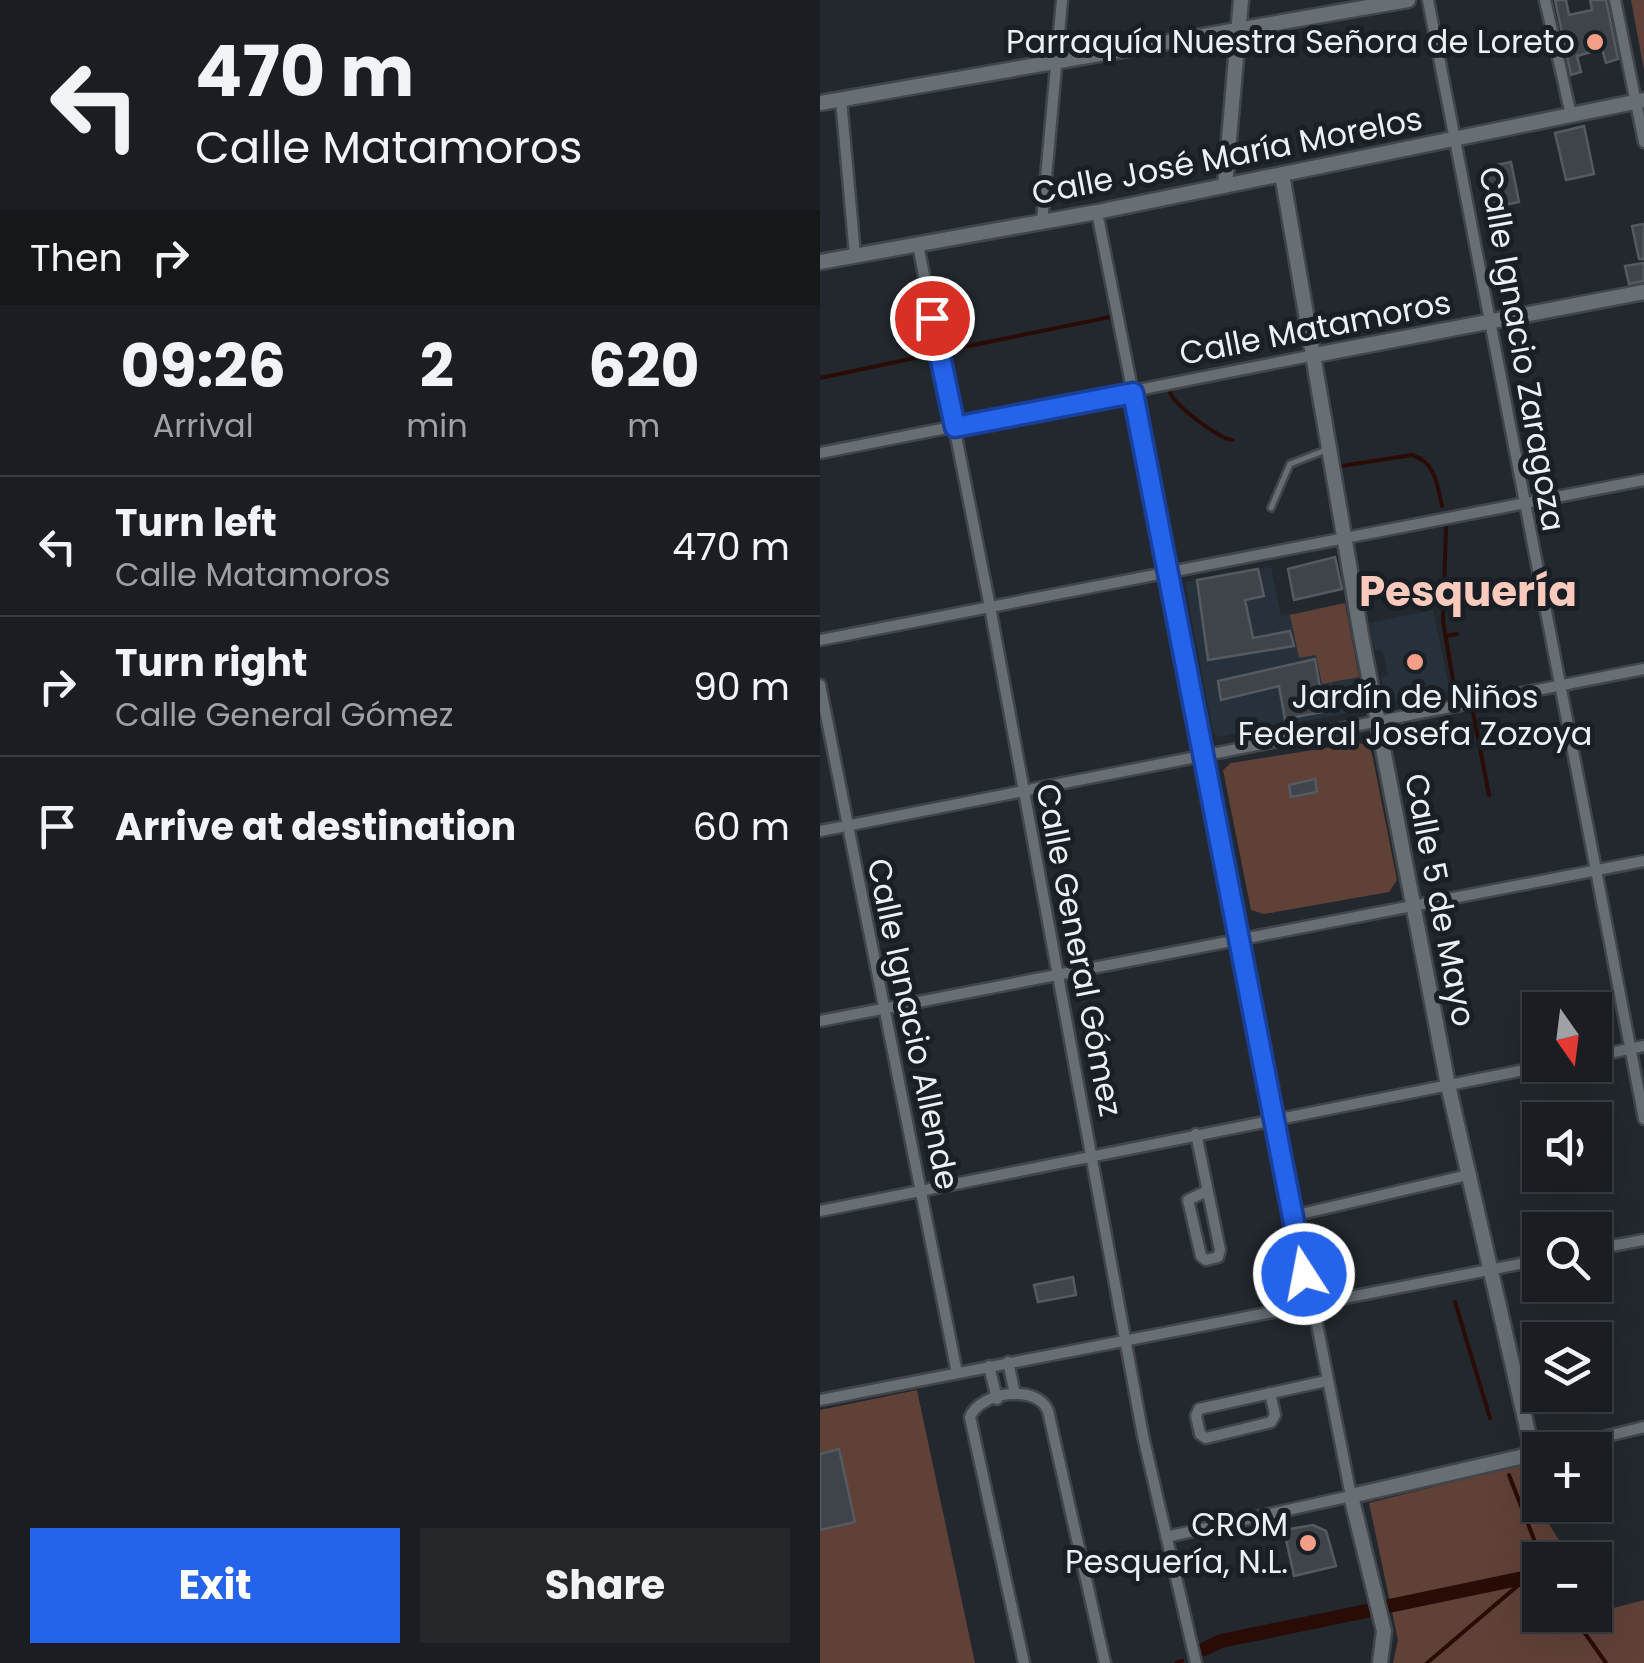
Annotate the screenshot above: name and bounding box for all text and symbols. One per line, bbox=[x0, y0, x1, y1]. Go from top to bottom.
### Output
place label: Parraquía Nuestra Señora de Loreto bbox=[1006, 19, 1575, 64]
text: 470 m bbox=[195, 22, 414, 121]
marker: Parraquía Nuestra Señora de Loreto bbox=[1584, 31, 1606, 53]
icon: left bbox=[30, 40, 160, 170]
street label: Calle José María Morelos bbox=[1028, 96, 1426, 215]
text: Calle Matamoros bbox=[195, 116, 582, 179]
street label: Calle Ignacio Zaragoza bbox=[1468, 163, 1577, 535]
icon: right bbox=[143, 230, 198, 285]
text: Then bbox=[30, 231, 123, 284]
pin bbox=[890, 276, 975, 361]
street label: Calle Matamoros bbox=[1175, 279, 1454, 376]
icon: arrive bbox=[905, 291, 960, 346]
text: 09:26 bbox=[120, 324, 286, 408]
text: 2 bbox=[420, 324, 454, 408]
text: 620 bbox=[588, 324, 700, 408]
text: Arrival bbox=[153, 403, 254, 448]
text: min bbox=[406, 403, 468, 448]
text: m bbox=[627, 403, 660, 448]
text: Turn left bbox=[115, 496, 277, 549]
icon: left bbox=[30, 519, 85, 574]
text: 470 m bbox=[672, 520, 790, 573]
text: Calle Matamoros bbox=[115, 552, 391, 597]
district label: Pesquería bbox=[1359, 562, 1577, 621]
text: Turn right bbox=[115, 636, 307, 689]
marker: Jardín de Niños Federal Josefa Zozoya bbox=[1404, 651, 1426, 673]
icon: right bbox=[30, 659, 85, 714]
text: 90 m bbox=[693, 660, 790, 713]
place label: Jardín de Niños Federal Josefa Zozoya bbox=[1238, 674, 1592, 756]
text: Calle General Gómez bbox=[115, 692, 453, 737]
street label: Calle 5 de Mayo bbox=[1394, 770, 1487, 1030]
street label: Calle General Gómez bbox=[1025, 780, 1134, 1120]
icon: arrive bbox=[30, 799, 85, 854]
text: Arrive at destination bbox=[115, 800, 516, 853]
text: 60 m bbox=[693, 800, 790, 853]
street label: Calle Ignacio Allende bbox=[856, 854, 971, 1194]
north arrow bbox=[1522, 992, 1612, 1082]
map controls bbox=[1522, 992, 1612, 1632]
button: sound bbox=[1522, 1102, 1612, 1192]
button: search bbox=[1522, 1212, 1612, 1302]
position arrow bbox=[1252, 1222, 1356, 1326]
button: layers bbox=[1522, 1322, 1612, 1412]
button: + bbox=[1522, 1432, 1612, 1522]
place label: CROM Pesquería, N.L. bbox=[1065, 1502, 1288, 1584]
button: Exit bbox=[30, 1528, 400, 1643]
button: Share bbox=[420, 1528, 790, 1643]
marker: CROM Pesquería, N.L. bbox=[1297, 1532, 1319, 1554]
button: − bbox=[1522, 1542, 1612, 1632]

